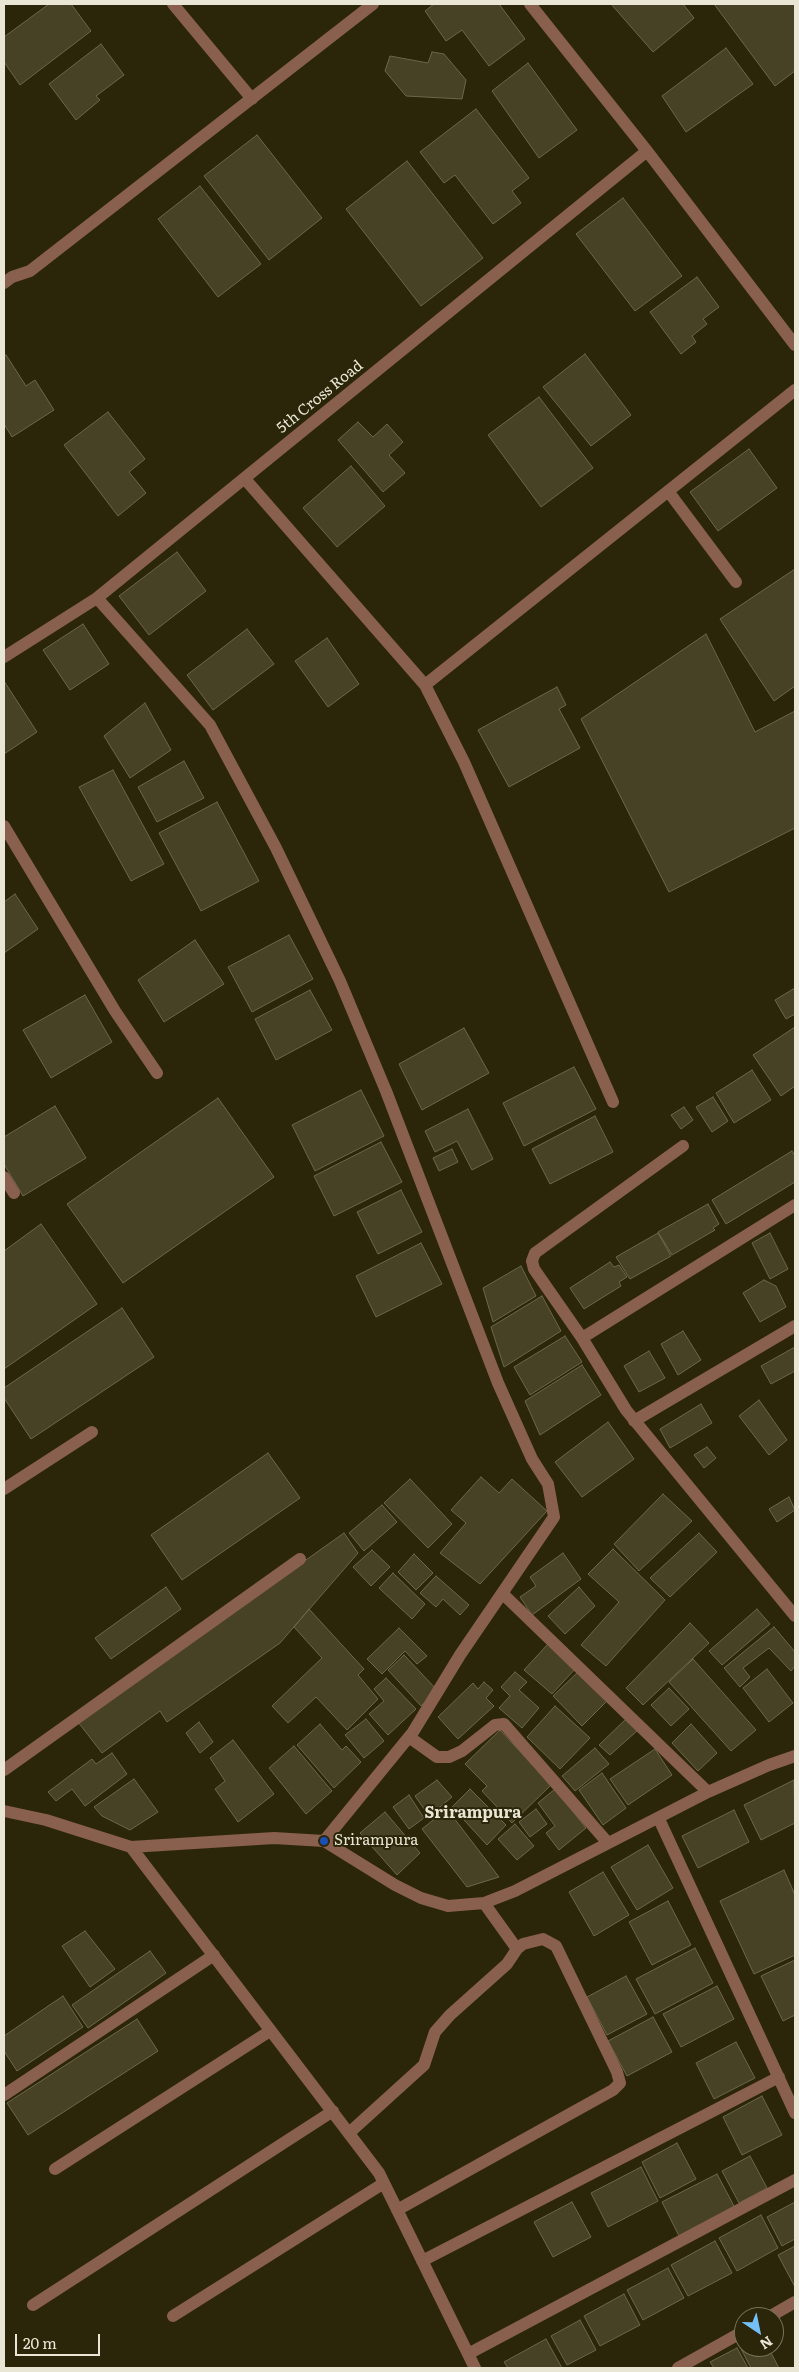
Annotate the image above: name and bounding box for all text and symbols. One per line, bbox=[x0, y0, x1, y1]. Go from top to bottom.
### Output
street label: 5th Cross Road bbox=[273, 357, 367, 437]
district label: Srirampura bbox=[425, 1803, 521, 1823]
place label: Srirampura bbox=[334, 1832, 418, 1850]
marker: Srirampura bbox=[318, 1835, 330, 1847]
north arrow bbox=[734, 2307, 784, 2357]
scale bar bbox=[18, 2324, 102, 2356]
text: 20 m bbox=[23, 2331, 57, 2354]
text: N bbox=[756, 2332, 777, 2355]

